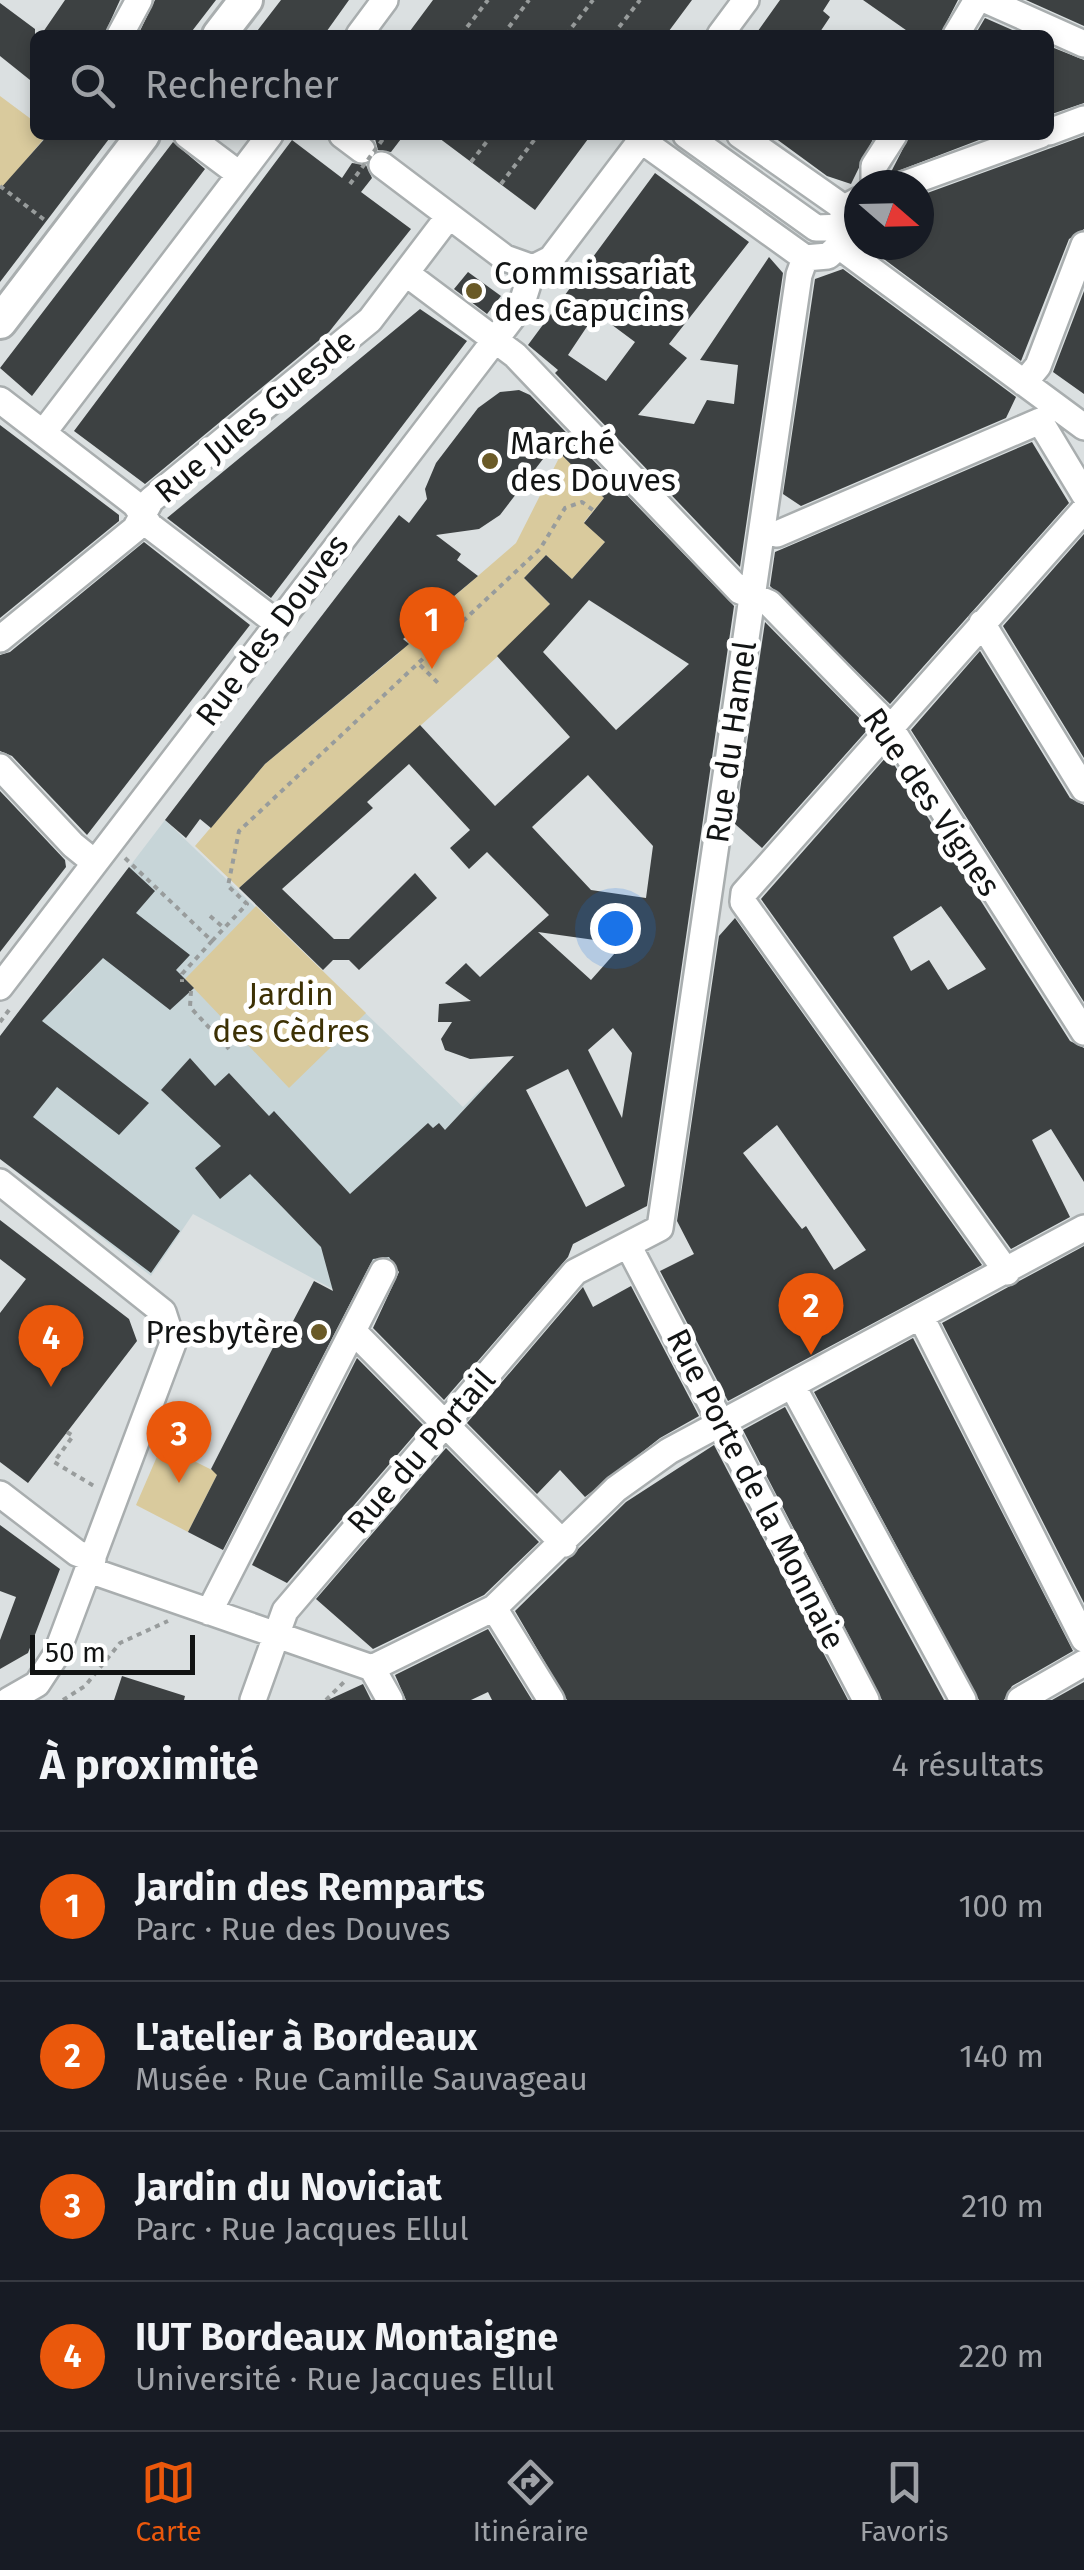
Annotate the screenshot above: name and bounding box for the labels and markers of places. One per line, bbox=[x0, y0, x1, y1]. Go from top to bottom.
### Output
place label: Commissariat des Capucins bbox=[494, 254, 691, 329]
marker: Commissariat des Capucins bbox=[463, 280, 485, 302]
place label: Marché des Douves bbox=[510, 424, 676, 499]
marker: Marché des Douves bbox=[479, 450, 501, 472]
pin: 1 bbox=[400, 586, 464, 669]
pin: 2 bbox=[778, 1272, 844, 1355]
pin: 4 bbox=[18, 1304, 84, 1387]
place label: Presbytère bbox=[145, 1313, 299, 1351]
marker: Presbytère bbox=[308, 1321, 330, 1343]
pin: 3 bbox=[146, 1400, 212, 1483]

